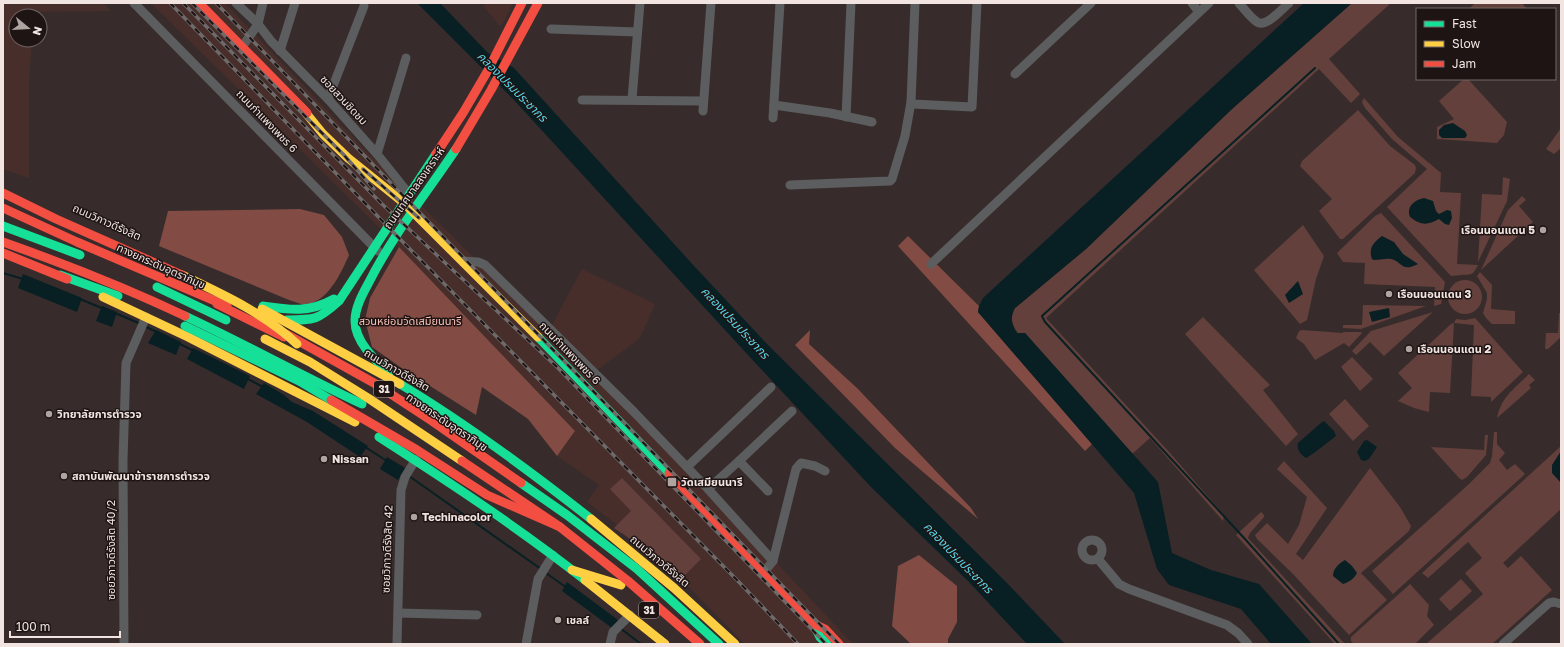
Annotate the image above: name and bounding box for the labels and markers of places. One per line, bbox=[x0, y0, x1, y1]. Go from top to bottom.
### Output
place label: เรือนนอนแดน 5 bbox=[1461, 223, 1535, 236]
marker: เรือนนอนแดน 5 bbox=[1538, 225, 1548, 235]
place label: เรือนนอนแดน 3 bbox=[1397, 287, 1472, 300]
marker: เรือนนอนแดน 3 bbox=[1384, 289, 1394, 299]
place label: เรือนนอนแดน 2 bbox=[1417, 342, 1492, 355]
marker: เรือนนอนแดน 2 bbox=[1404, 344, 1414, 354]
place label: วิทยาลัยการตำรวจ bbox=[57, 407, 142, 420]
marker: วิทยาลัยการตำรวจ bbox=[44, 409, 54, 419]
place label: Nissan bbox=[332, 452, 369, 465]
marker: Nissan bbox=[319, 454, 329, 464]
place label: สถาบันพัฒนาข้าราชการตำรวจ bbox=[72, 469, 210, 482]
marker: สถาบันพัฒนาข้าราชการตำรวจ bbox=[59, 471, 69, 481]
place label: วัดเสมียนนารี bbox=[681, 475, 743, 488]
marker: วัดเสมียนนารี bbox=[666, 476, 678, 488]
place label: Techinacolor bbox=[422, 510, 492, 523]
marker: Techinacolor bbox=[409, 512, 419, 522]
place label: เชลล์ bbox=[566, 613, 589, 626]
marker: เชลล์ bbox=[553, 615, 563, 625]

